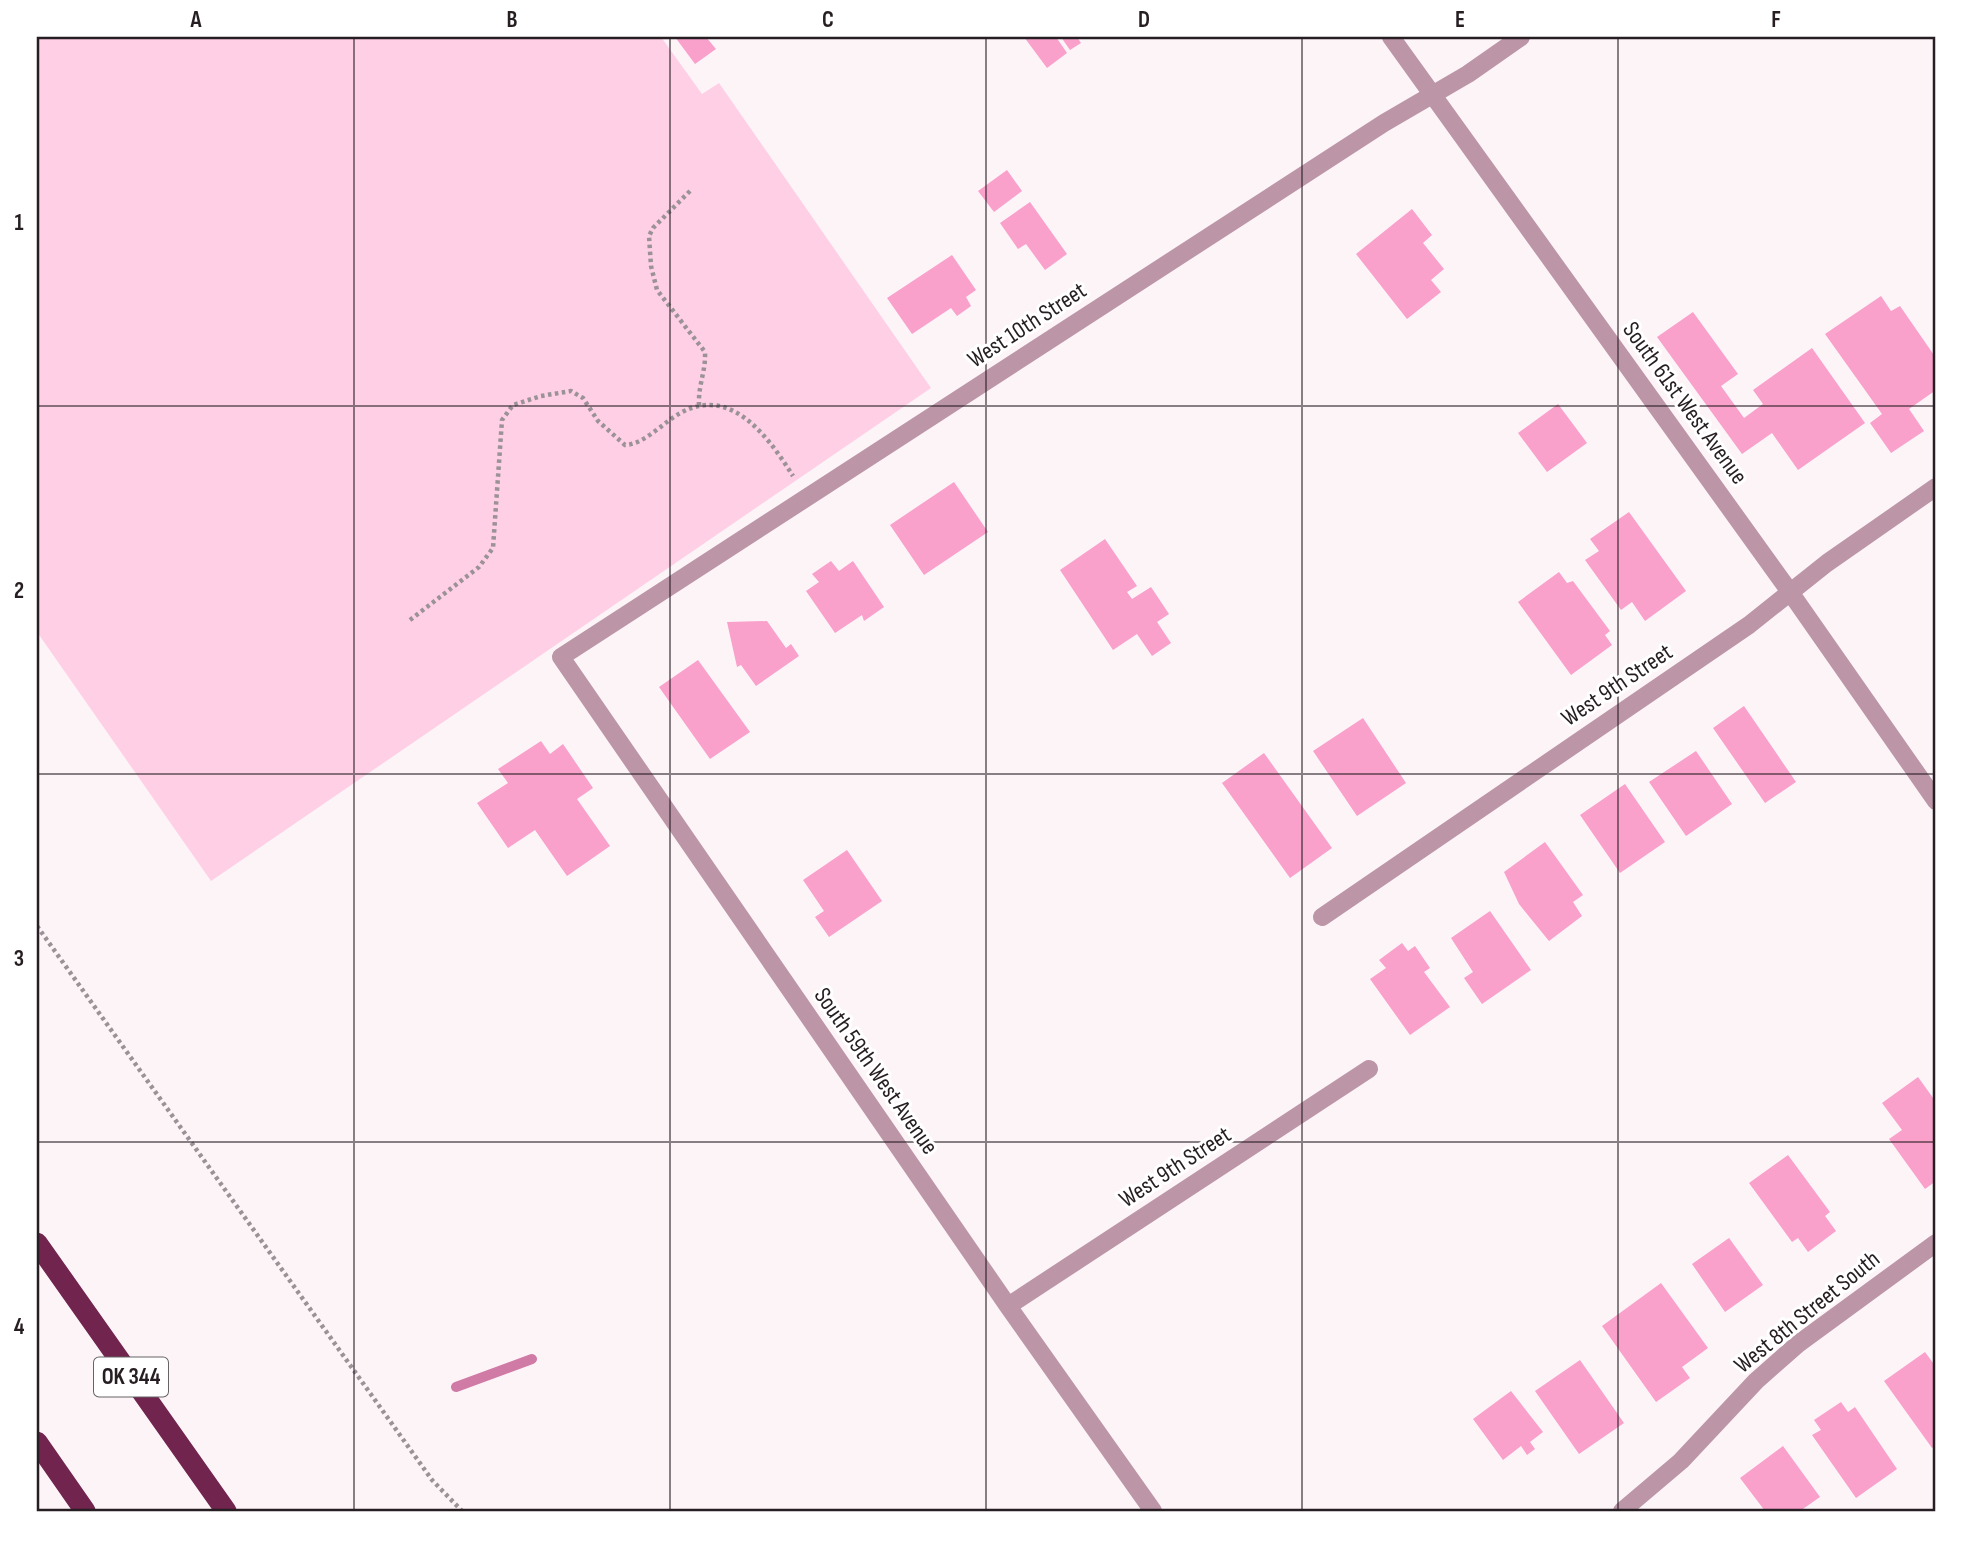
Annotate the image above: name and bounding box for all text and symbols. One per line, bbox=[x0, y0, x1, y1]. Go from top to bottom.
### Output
text: A bbox=[190, 6, 203, 34]
text: B bbox=[507, 6, 518, 34]
text: C bbox=[822, 6, 834, 34]
text: D bbox=[1138, 6, 1150, 34]
text: E bbox=[1455, 6, 1465, 34]
text: F bbox=[1771, 6, 1781, 34]
text: 1 bbox=[14, 209, 24, 237]
street label: West 10th Street bbox=[962, 276, 1092, 374]
street label: South 61st West Avenue bbox=[1616, 316, 1754, 490]
text: 2 bbox=[14, 577, 24, 605]
street label: West 9th Street bbox=[1556, 637, 1678, 733]
text: 3 bbox=[14, 945, 24, 973]
street label: South 59th West Avenue bbox=[808, 982, 944, 1160]
street label: West 9th Street bbox=[1114, 1120, 1236, 1214]
street label: West 8th Street South bbox=[1728, 1244, 1886, 1380]
text: 4 bbox=[14, 1313, 25, 1341]
road number: OK 344 bbox=[94, 1358, 168, 1396]

